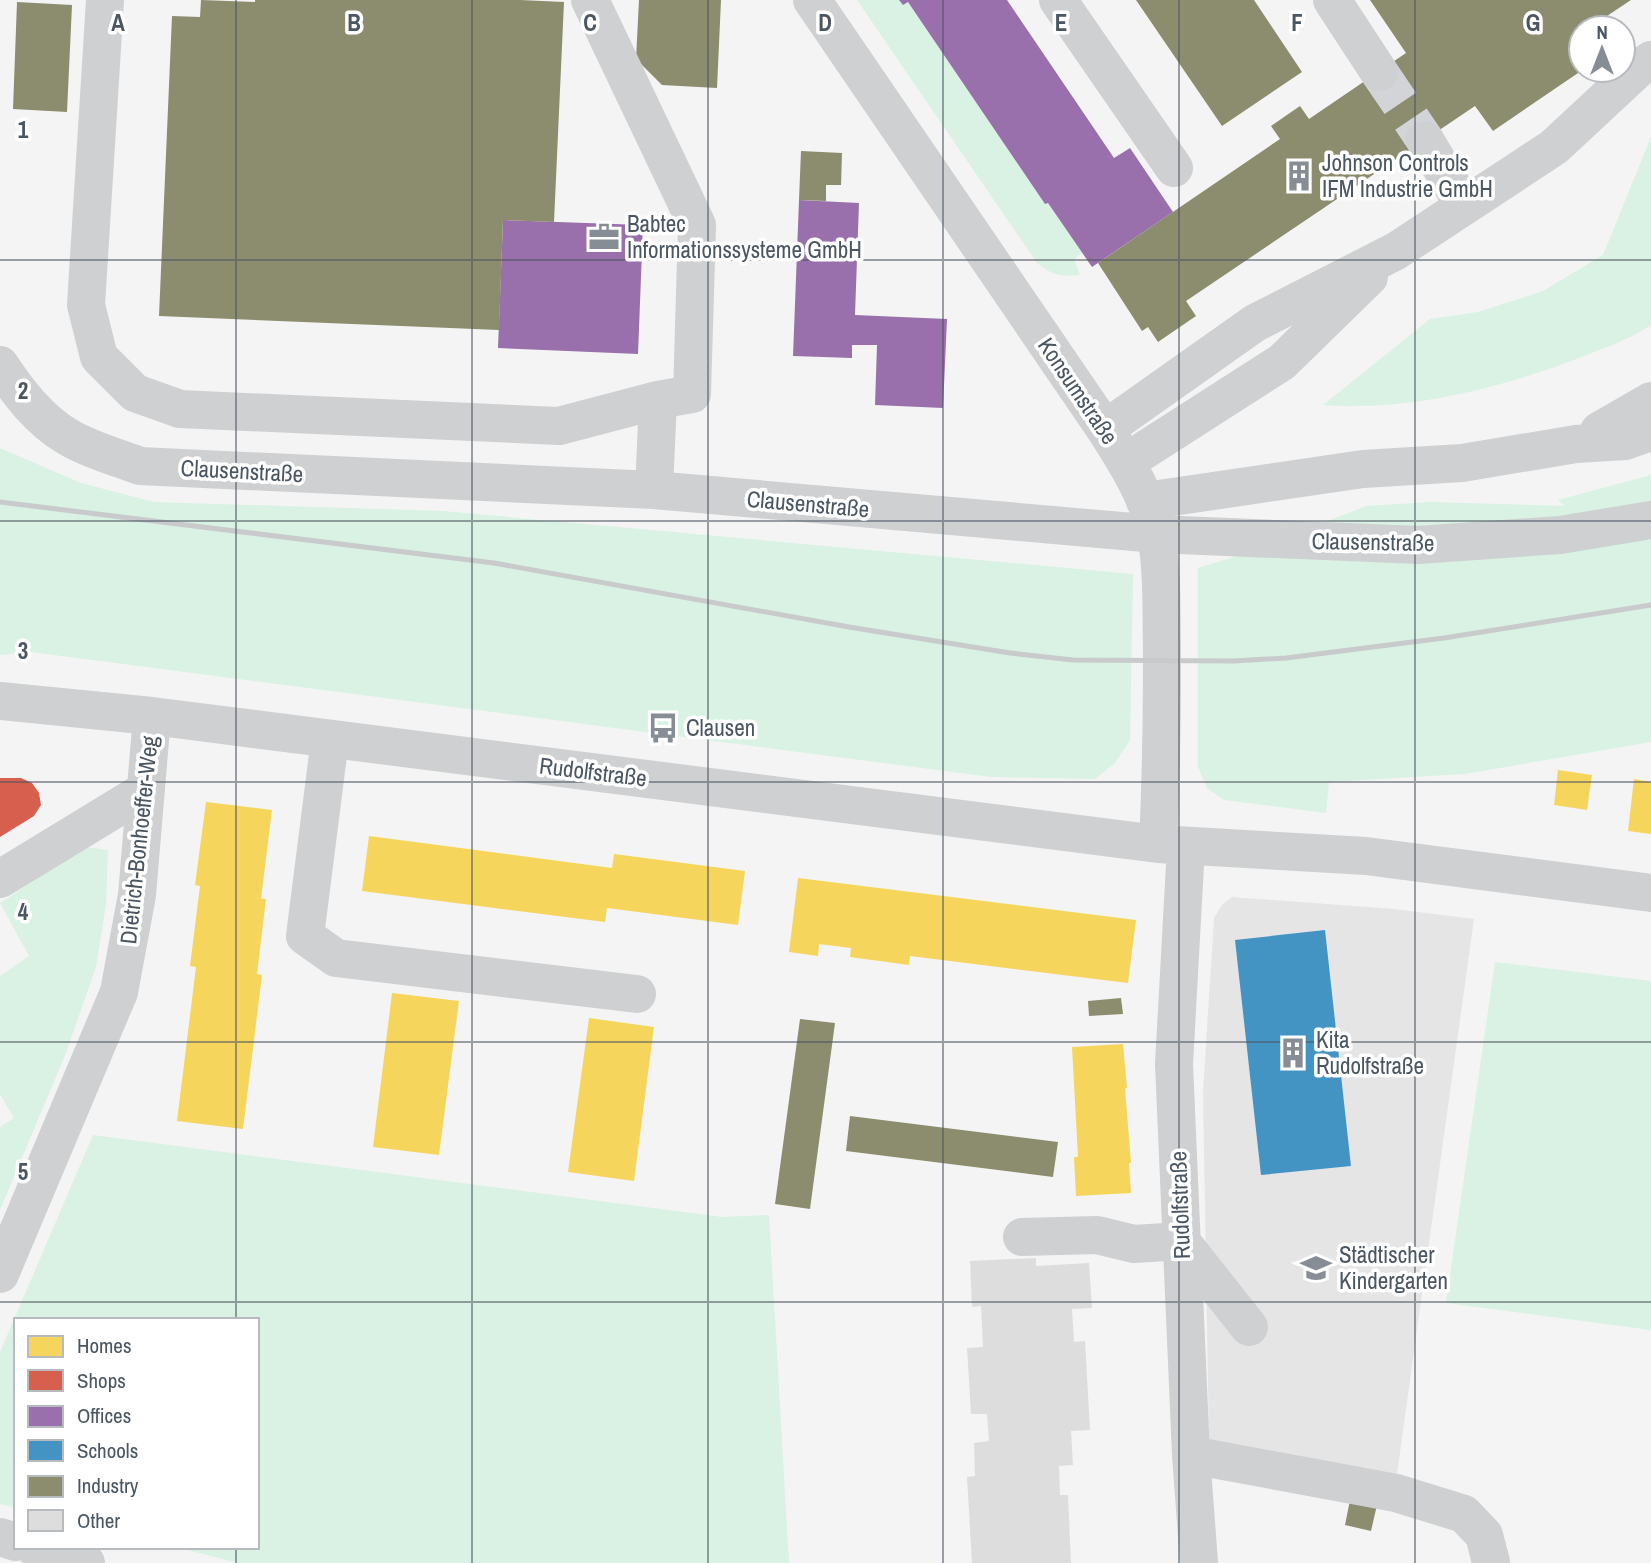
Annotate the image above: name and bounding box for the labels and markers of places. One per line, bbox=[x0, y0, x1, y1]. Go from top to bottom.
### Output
place label: Johnson Controls IFM Industrie GmbH bbox=[1322, 147, 1493, 204]
building icon: Johnson Controls IFM Industrie GmbH bbox=[1282, 159, 1316, 193]
place label: Babtec Informationssysteme GmbH bbox=[627, 208, 862, 265]
office icon: Babtec Informationssysteme GmbH bbox=[587, 220, 621, 254]
bus stop icon: Clausen bbox=[646, 711, 680, 745]
place label: Clausen bbox=[686, 712, 755, 743]
place label: Kita Rudolfstraße bbox=[1316, 1024, 1424, 1081]
building icon: Kita Rudolfstraße bbox=[1276, 1036, 1310, 1070]
place label: Städtischer Kindergarten bbox=[1339, 1239, 1448, 1296]
school or university icon: Städtischer Kindergarten bbox=[1299, 1251, 1333, 1285]

